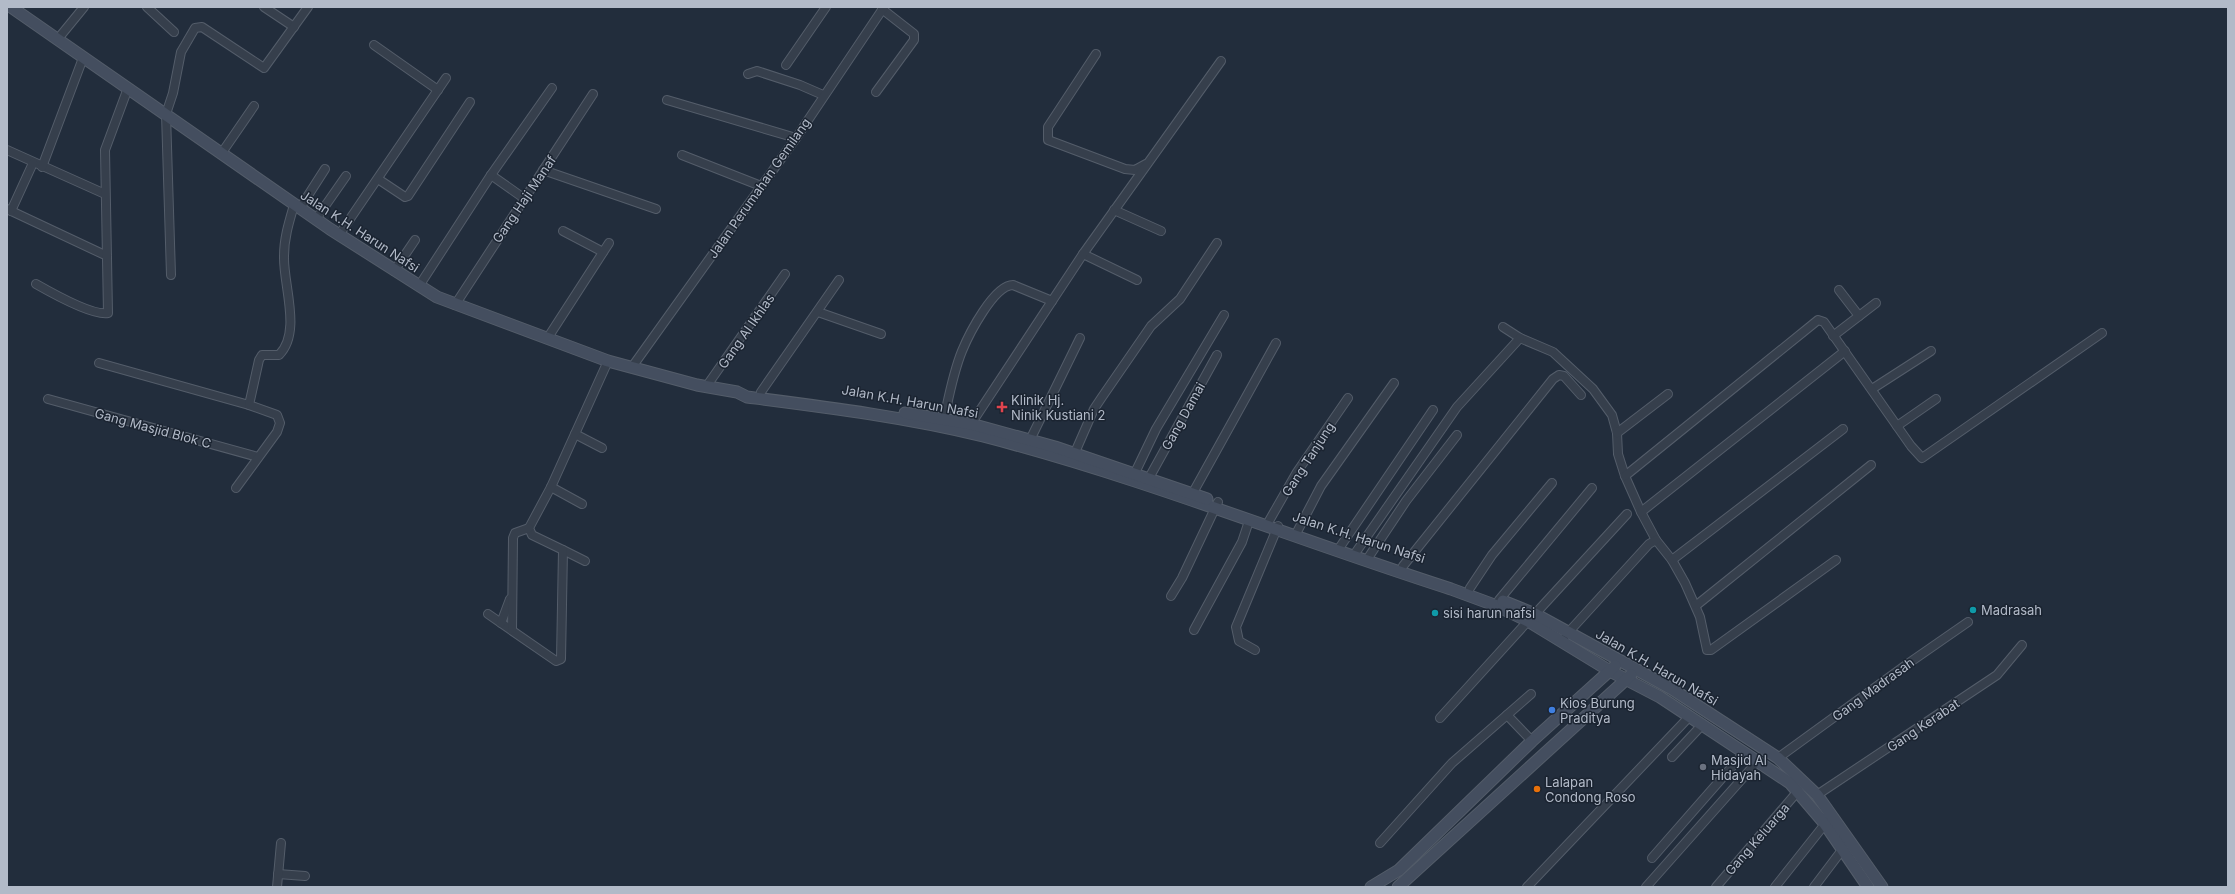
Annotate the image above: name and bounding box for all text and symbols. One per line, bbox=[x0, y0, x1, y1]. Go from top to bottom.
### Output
street label: Jalan Perumahan Gemilang bbox=[704, 115, 814, 261]
street label: Gang Haji Manaf bbox=[489, 152, 559, 246]
street label: Jalan K.H. Harun Nafsi bbox=[298, 187, 422, 275]
street label: Gang Al Ikhlas bbox=[714, 290, 778, 372]
street label: Gang Damai bbox=[1158, 379, 1208, 453]
street label: Jalan K.H. Harun Nafsi bbox=[840, 381, 980, 421]
place label: Klinik Hj. Ninik Kustiani 2 bbox=[1011, 392, 1106, 423]
marker: Klinik Hj. Ninik Kustiani 2 bbox=[996, 401, 1008, 413]
street label: Gang Masjid Blok C bbox=[93, 405, 213, 451]
street label: Gang Tanjung bbox=[1278, 419, 1338, 499]
street label: Jalan K.H. Harun Nafsi bbox=[1291, 508, 1427, 566]
place label: Madrasah bbox=[1981, 602, 2042, 618]
place label: sisi harun nafsi bbox=[1443, 605, 1535, 621]
marker: Madrasah bbox=[1968, 605, 1978, 615]
marker: sisi harun nafsi bbox=[1430, 608, 1440, 618]
street label: Jalan K.H. Harun Nafsi bbox=[1593, 625, 1721, 709]
street label: Gang Madrasah bbox=[1829, 654, 1917, 724]
place label: Kios Burung Praditya bbox=[1560, 695, 1635, 726]
street label: Gang Kerabat bbox=[1884, 695, 1962, 755]
marker: Kios Burung Praditya bbox=[1547, 705, 1557, 715]
place label: Masjid Al Hidayah bbox=[1711, 752, 1767, 783]
marker: Masjid Al Hidayah bbox=[1698, 762, 1708, 772]
place label: Lalapan Condong Roso bbox=[1545, 774, 1636, 805]
marker: Lalapan Condong Roso bbox=[1532, 784, 1542, 794]
street label: Gang Keluarga bbox=[1721, 800, 1793, 878]

